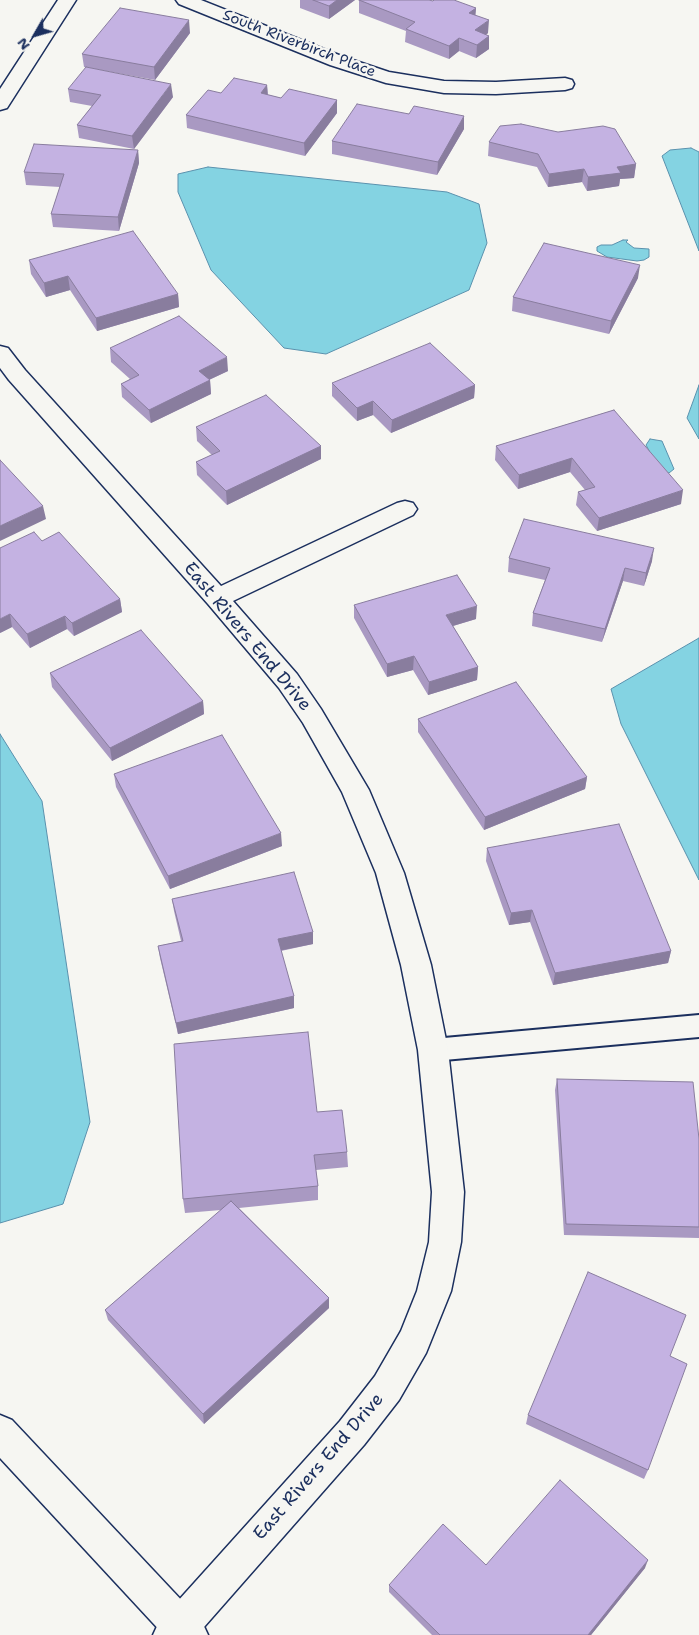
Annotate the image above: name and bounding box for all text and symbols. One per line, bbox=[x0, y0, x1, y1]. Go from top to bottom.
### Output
street label: South Riverbirch Place bbox=[220, 6, 378, 82]
north arrow bbox=[10, 10, 60, 60]
text: N bbox=[13, 34, 34, 54]
street label: East Rivers End Drive bbox=[178, 558, 316, 716]
street label: East Rivers End Drive bbox=[249, 1389, 389, 1545]

